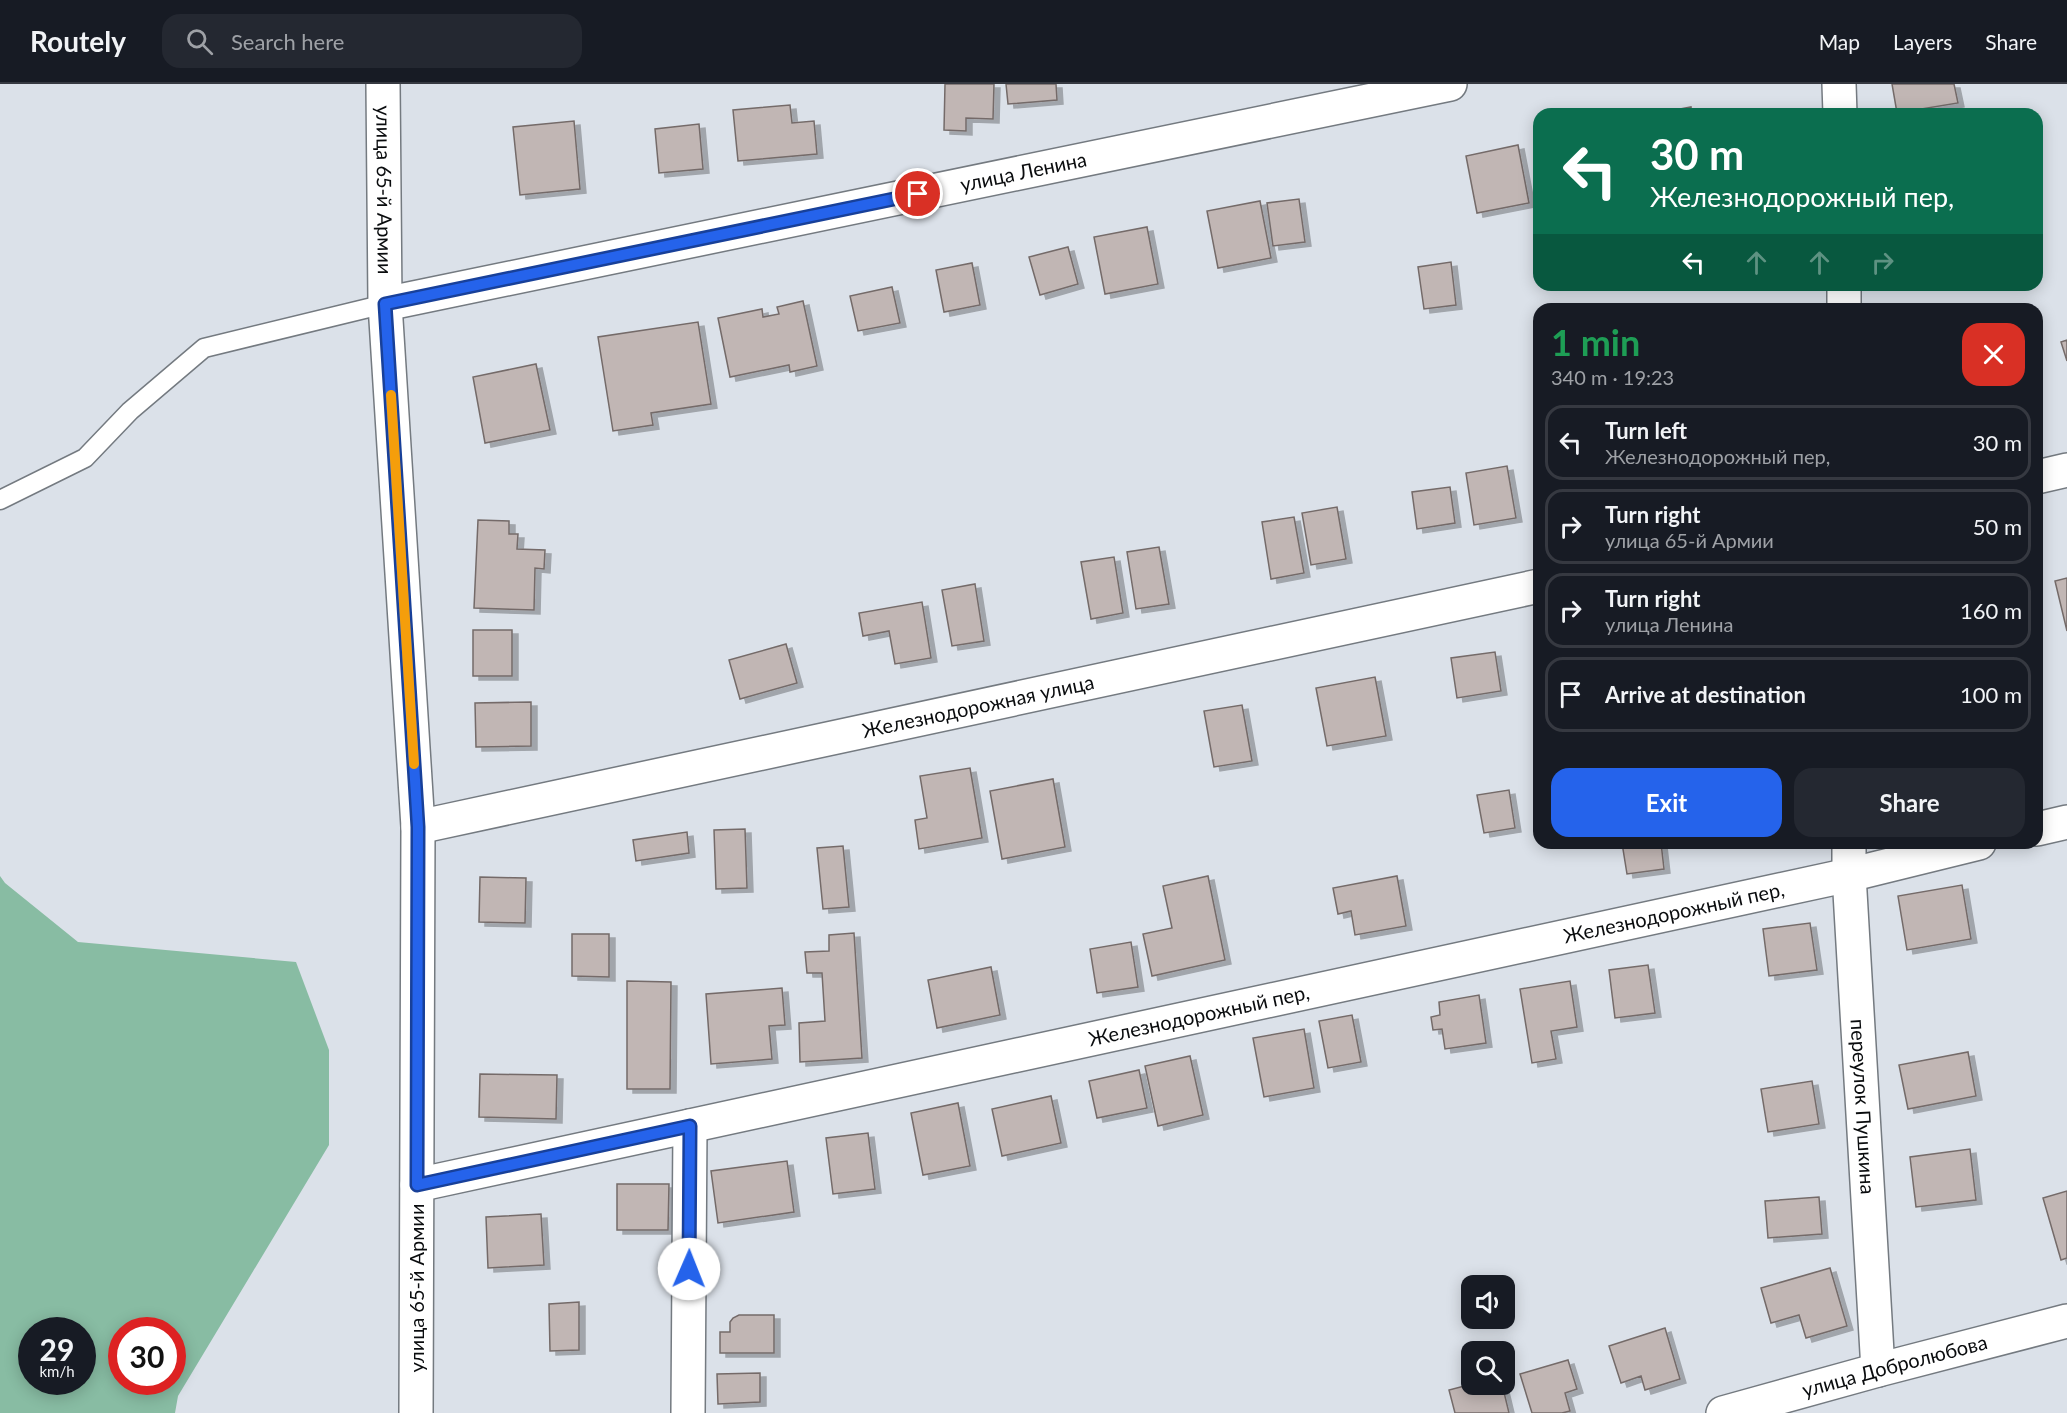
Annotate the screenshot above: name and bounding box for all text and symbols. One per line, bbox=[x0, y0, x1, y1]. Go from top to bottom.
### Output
search box bbox=[162, 14, 582, 68]
text: Routely bbox=[30, 24, 126, 58]
icon: search bbox=[183, 25, 216, 58]
text: Search here bbox=[231, 28, 344, 55]
text: Map bbox=[1819, 29, 1860, 54]
text: Layers bbox=[1893, 29, 1952, 54]
text: Share bbox=[1985, 29, 2037, 54]
street label: улица 65-й Армии bbox=[372, 105, 398, 275]
text: 30 m bbox=[1650, 129, 1744, 179]
icon: left bbox=[1551, 132, 1629, 210]
street label: улица Ленина bbox=[958, 146, 1089, 196]
pin bbox=[892, 168, 943, 219]
icon: arrive bbox=[901, 177, 934, 210]
text: Железнодорожный пер, bbox=[1650, 180, 1954, 213]
icon: left bbox=[1677, 246, 1710, 279]
icon: ahead bbox=[1740, 246, 1773, 279]
icon: ahead bbox=[1803, 246, 1836, 279]
icon: right bbox=[1866, 246, 1899, 279]
text: 1 min bbox=[1551, 320, 1640, 364]
button: close bbox=[1962, 323, 2025, 386]
text: 340 m · 19:23 bbox=[1551, 365, 1674, 389]
text: Turn left bbox=[1605, 417, 1687, 444]
icon: left bbox=[1554, 426, 1587, 459]
text: 30 m bbox=[1973, 429, 2022, 456]
text: Железнодорожный пер, bbox=[1605, 444, 1830, 468]
text: Turn right bbox=[1605, 501, 1700, 528]
icon: right bbox=[1554, 510, 1587, 543]
text: 50 m bbox=[1973, 513, 2022, 540]
text: улица 65-й Армии bbox=[1605, 528, 1774, 552]
text: Turn right bbox=[1605, 585, 1700, 612]
icon: right bbox=[1554, 594, 1587, 627]
text: 160 m bbox=[1960, 597, 2022, 624]
text: улица Ленина bbox=[1605, 612, 1733, 636]
street label: Железнодорожная улица bbox=[860, 669, 1096, 742]
icon: arrive bbox=[1554, 678, 1587, 711]
text: Arrive at destination bbox=[1605, 681, 1806, 708]
text: 100 m bbox=[1960, 681, 2022, 708]
button: Exit bbox=[1551, 768, 1782, 837]
button: Share bbox=[1794, 768, 2025, 837]
street label: Железнодорожный пер, bbox=[1561, 876, 1786, 948]
street label: Железнодорожный пер, bbox=[1086, 979, 1311, 1050]
street label: переулок Пушкина bbox=[1846, 1018, 1881, 1195]
street label: улица 65-й Армии bbox=[404, 1204, 428, 1372]
position arrow bbox=[657, 1237, 721, 1301]
map controls bbox=[1461, 1275, 1515, 1395]
button: sound bbox=[1461, 1275, 1515, 1329]
speed limit sign: 30 bbox=[108, 1317, 186, 1395]
street label: улица Добролюбова bbox=[1799, 1329, 1990, 1401]
text: 29 bbox=[40, 1331, 74, 1367]
button: search bbox=[1461, 1341, 1515, 1395]
text: km/h bbox=[39, 1362, 75, 1380]

